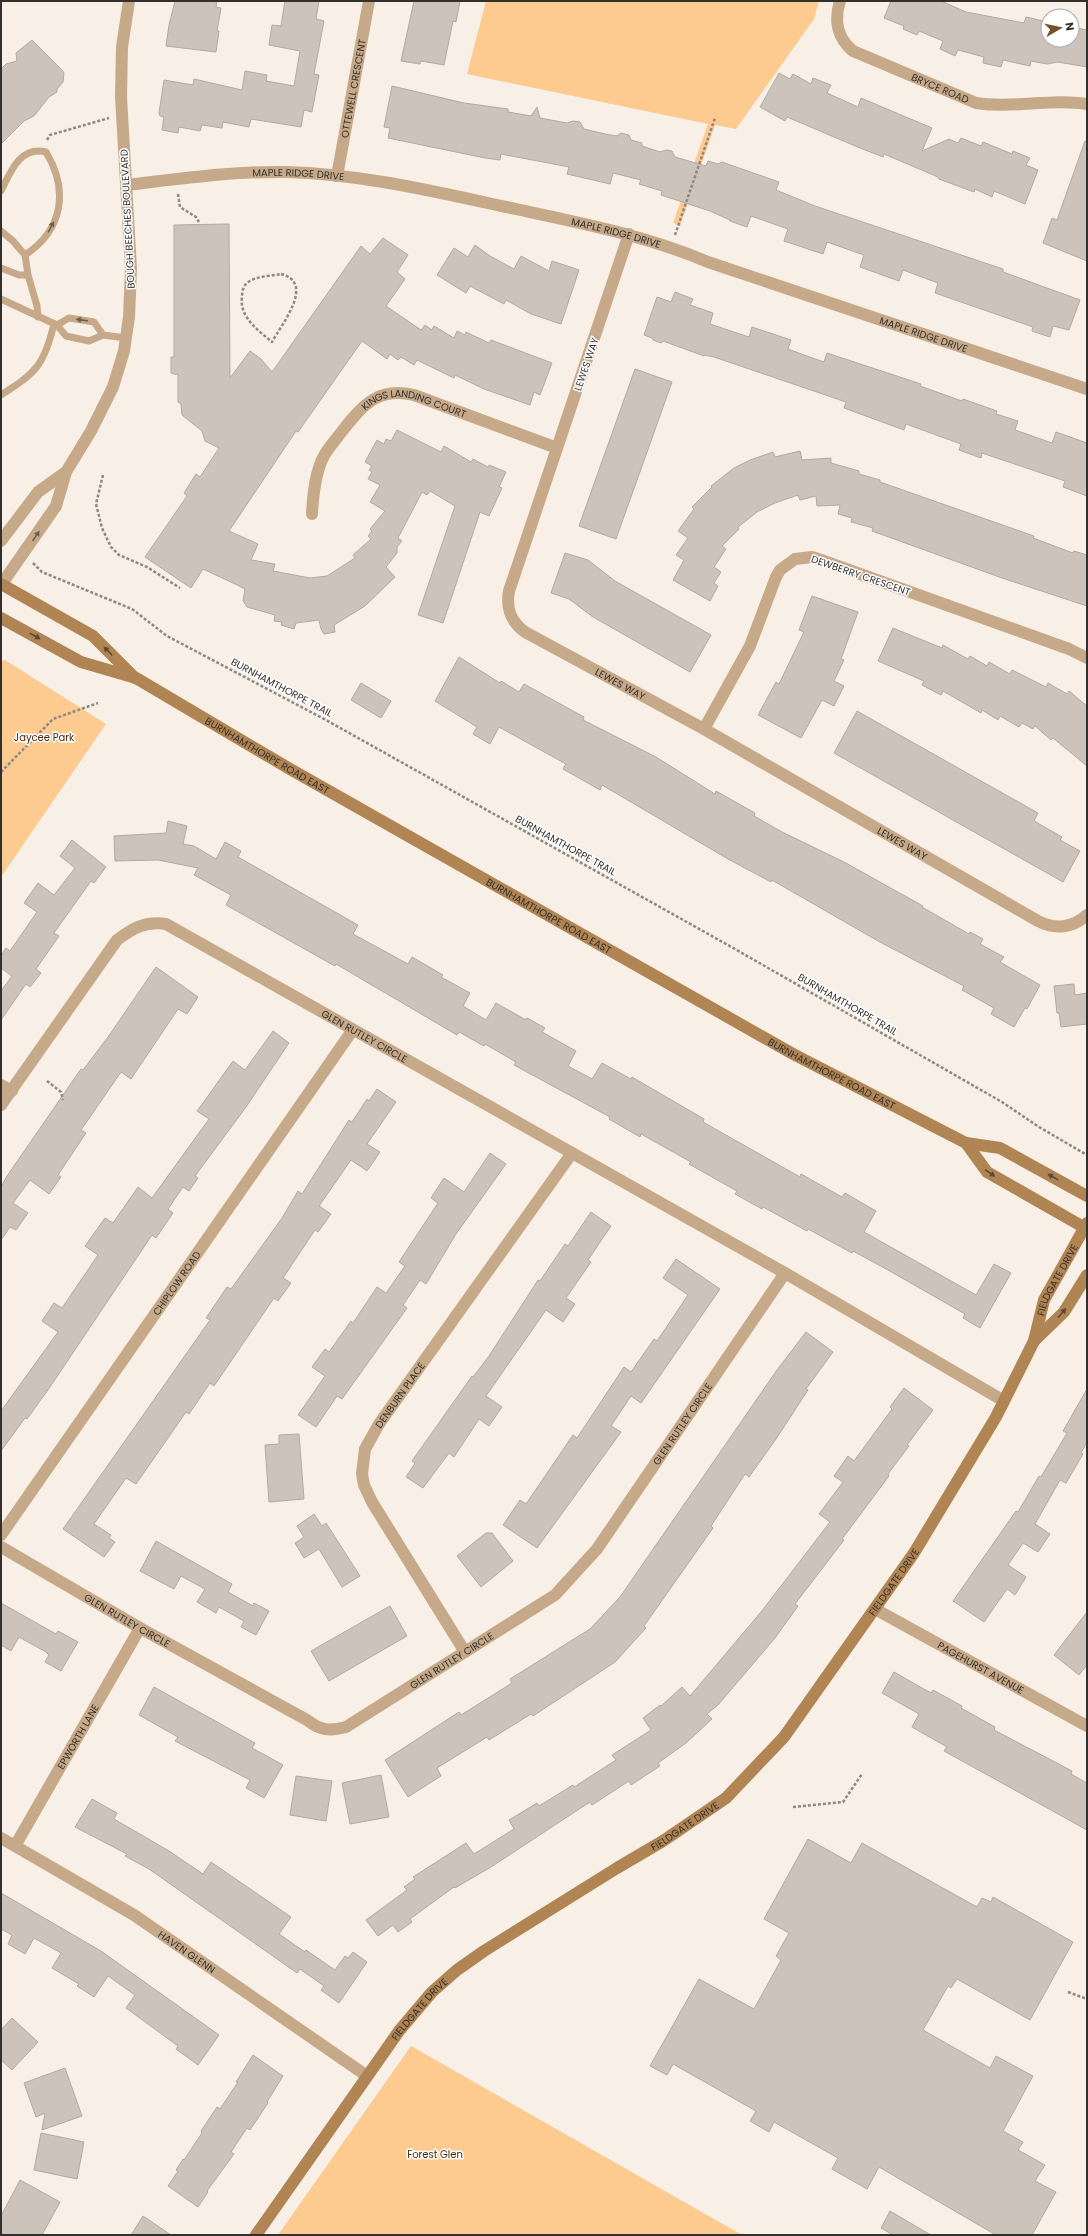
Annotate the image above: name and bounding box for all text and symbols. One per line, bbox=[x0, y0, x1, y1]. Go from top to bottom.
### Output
north arrow bbox=[1040, 8, 1080, 48]
text: N bbox=[1061, 21, 1078, 32]
street label: OTTEWELL CRESCENT bbox=[337, 37, 370, 139]
street label: BRYCE ROAD bbox=[909, 70, 971, 107]
street label: BOUGH BEECHES BOULEVARD bbox=[116, 149, 139, 289]
street label: MAPLE RIDGE DRIVE bbox=[252, 165, 345, 184]
street label: MAPLE RIDGE DRIVE bbox=[570, 214, 663, 252]
one-way arrow bbox=[48, 221, 54, 233]
street label: MAPLE RIDGE DRIVE bbox=[878, 313, 970, 357]
one-way arrow bbox=[76, 317, 89, 323]
street label: LEWES WAY bbox=[570, 335, 603, 393]
street label: KINGS LANDING COURT bbox=[358, 386, 469, 422]
one-way arrow bbox=[32, 530, 40, 541]
street label: DEWBERRY CRESCENT bbox=[809, 551, 913, 600]
one-way arrow bbox=[29, 633, 41, 640]
one-way arrow bbox=[103, 646, 113, 656]
street label: BURNHAMTHORPE TRAIL bbox=[228, 654, 336, 721]
street label: LEWES WAY bbox=[592, 664, 648, 704]
street label: BURNHAMTHORPE ROAD EAST bbox=[202, 713, 333, 798]
park label: Jaycee Park bbox=[14, 730, 75, 745]
street label: BURNHAMTHORPE TRAIL bbox=[513, 811, 619, 880]
street label: LEWES WAY bbox=[875, 823, 930, 864]
street label: BURNHAMTHORPE ROAD EAST bbox=[483, 875, 615, 958]
street label: BURNHAMTHORPE TRAIL bbox=[795, 970, 901, 1040]
street label: GLEN RUTLEY CIRCLE bbox=[319, 1006, 410, 1067]
street label: BURNHAMTHORPE ROAD EAST bbox=[765, 1034, 898, 1114]
one-way arrow bbox=[985, 1169, 996, 1177]
one-way arrow bbox=[1047, 1174, 1059, 1180]
street label: FIELDGATE DRIVE bbox=[1033, 1241, 1082, 1317]
street label: CHIPLOW ROAD bbox=[149, 1248, 205, 1319]
one-way arrow bbox=[1057, 1308, 1066, 1318]
street label: DENBURN PLACE bbox=[371, 1359, 429, 1431]
street label: GLEN RUTLEY CIRCLE bbox=[649, 1380, 716, 1468]
street label: FIELDGATE DRIVE bbox=[865, 1546, 923, 1619]
street label: GLEN RUTLEY CIRCLE bbox=[81, 1590, 173, 1651]
street label: GLEN RUTLEY CIRCLE bbox=[407, 1629, 497, 1693]
street label: PAGEHURST AVENUE bbox=[935, 1638, 1027, 1698]
street label: EPWORTH LANE bbox=[53, 1702, 103, 1772]
street label: FIELDGATE DRIVE bbox=[648, 1798, 722, 1855]
street label: HAVEN GLENN bbox=[155, 1927, 218, 1977]
street label: FIELDGATE DRIVE bbox=[388, 1975, 451, 2044]
park label: Forest Glen bbox=[407, 2147, 463, 2162]

